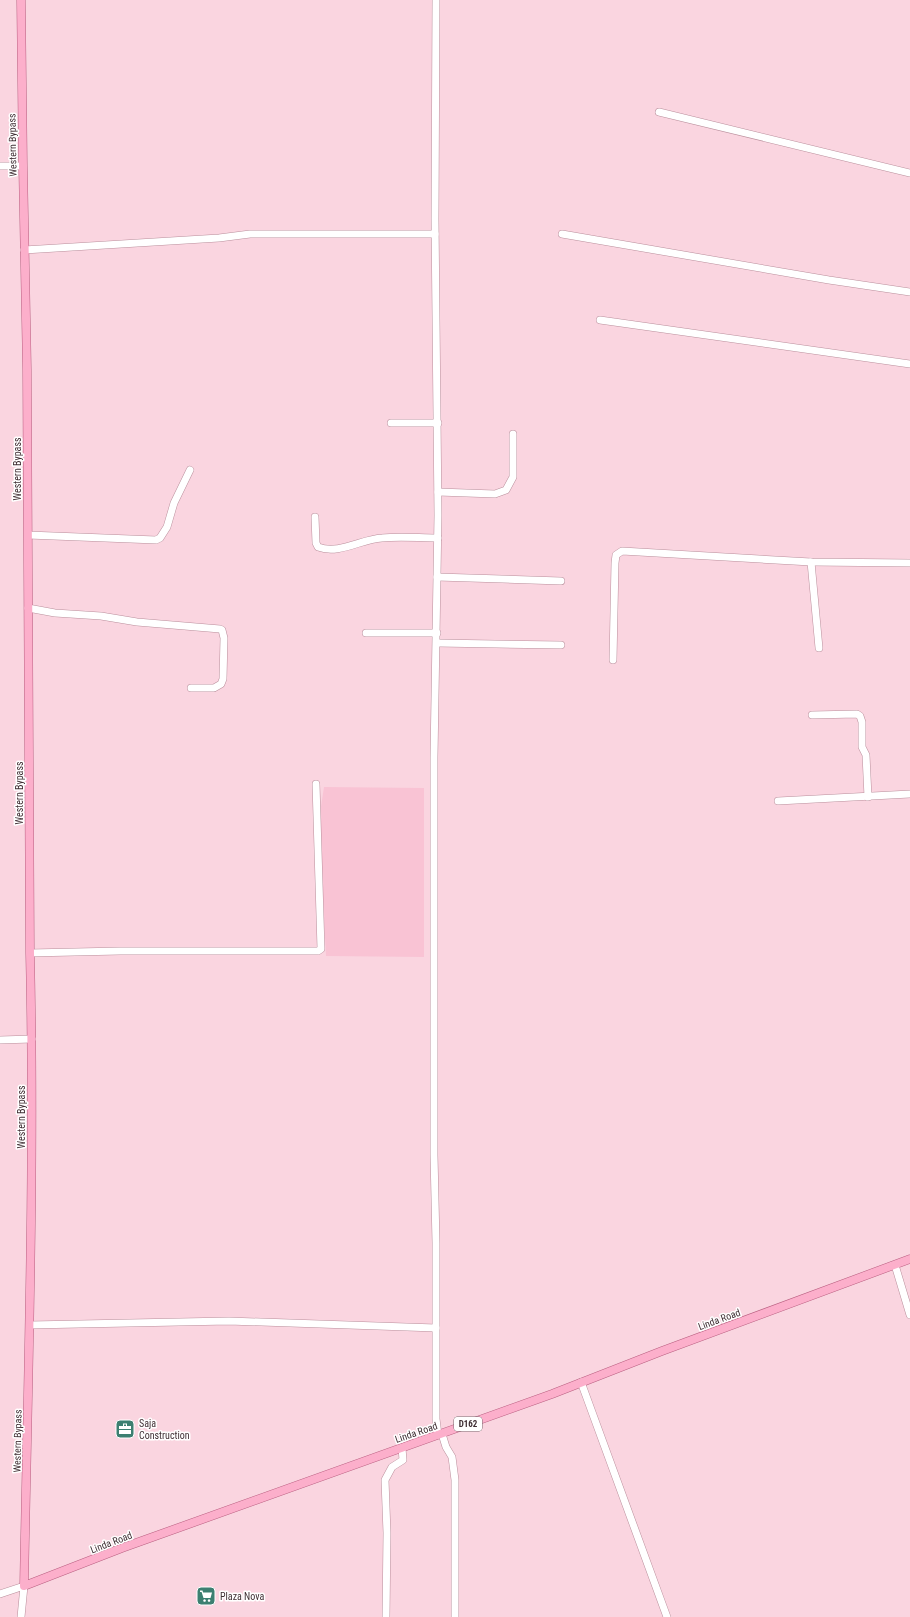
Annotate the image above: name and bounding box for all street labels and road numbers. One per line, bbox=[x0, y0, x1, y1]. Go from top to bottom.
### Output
street label: Western Bypass bbox=[6, 113, 19, 177]
street label: Western Bypass bbox=[12, 437, 23, 501]
street label: Western Bypass bbox=[14, 761, 25, 825]
street label: Western Bypass bbox=[16, 1085, 27, 1149]
street label: Linda Road bbox=[697, 1307, 742, 1332]
street label: Western Bypass bbox=[11, 1409, 24, 1473]
road number: D162 bbox=[454, 1417, 482, 1431]
street label: Linda Road bbox=[394, 1420, 439, 1445]
street label: Linda Road bbox=[89, 1529, 134, 1555]

